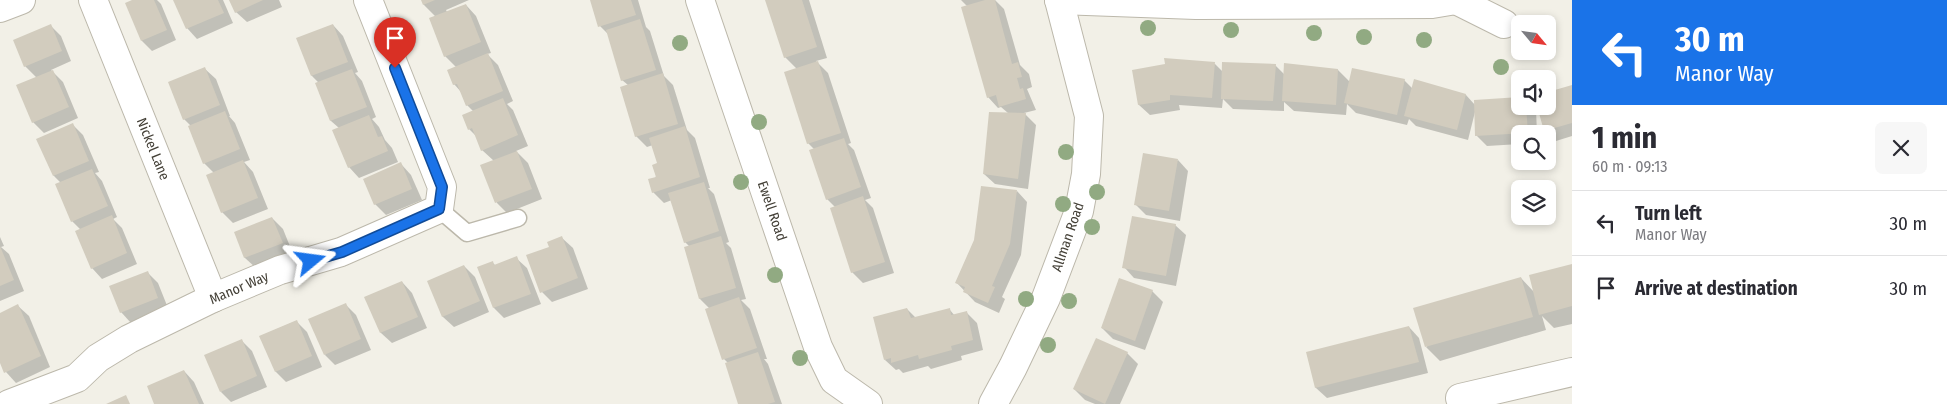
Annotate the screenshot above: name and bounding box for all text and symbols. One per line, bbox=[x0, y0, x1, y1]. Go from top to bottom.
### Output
north arrow bbox=[1511, 15, 1556, 60]
map controls bbox=[1511, 15, 1556, 225]
pin bbox=[374, 17, 416, 68]
text: 30 m bbox=[1675, 18, 1745, 60]
icon: left bbox=[1592, 20, 1657, 85]
icon: arrive bbox=[381, 24, 409, 52]
text: Manor Way bbox=[1675, 60, 1774, 87]
button: sound bbox=[1511, 70, 1556, 115]
street label: Nickel Lane bbox=[133, 115, 173, 183]
text: 1 min bbox=[1592, 120, 1657, 156]
button: close bbox=[1875, 122, 1927, 174]
button: search bbox=[1511, 125, 1556, 170]
text: 60 m · 09:13 bbox=[1592, 157, 1667, 176]
street label: Ewell Road bbox=[754, 179, 790, 243]
button: layers bbox=[1511, 180, 1556, 225]
street label: Allman Road bbox=[1048, 200, 1088, 274]
text: Turn left bbox=[1635, 202, 1702, 225]
icon: left bbox=[1592, 209, 1620, 237]
text: 30 m bbox=[1889, 212, 1927, 235]
text: Manor Way bbox=[1635, 225, 1707, 244]
position arrow bbox=[284, 234, 336, 286]
street label: Manor Way bbox=[207, 268, 272, 308]
icon: arrive bbox=[1592, 274, 1620, 302]
text: Arrive at destination bbox=[1635, 277, 1798, 300]
text: 30 m bbox=[1889, 277, 1927, 300]

